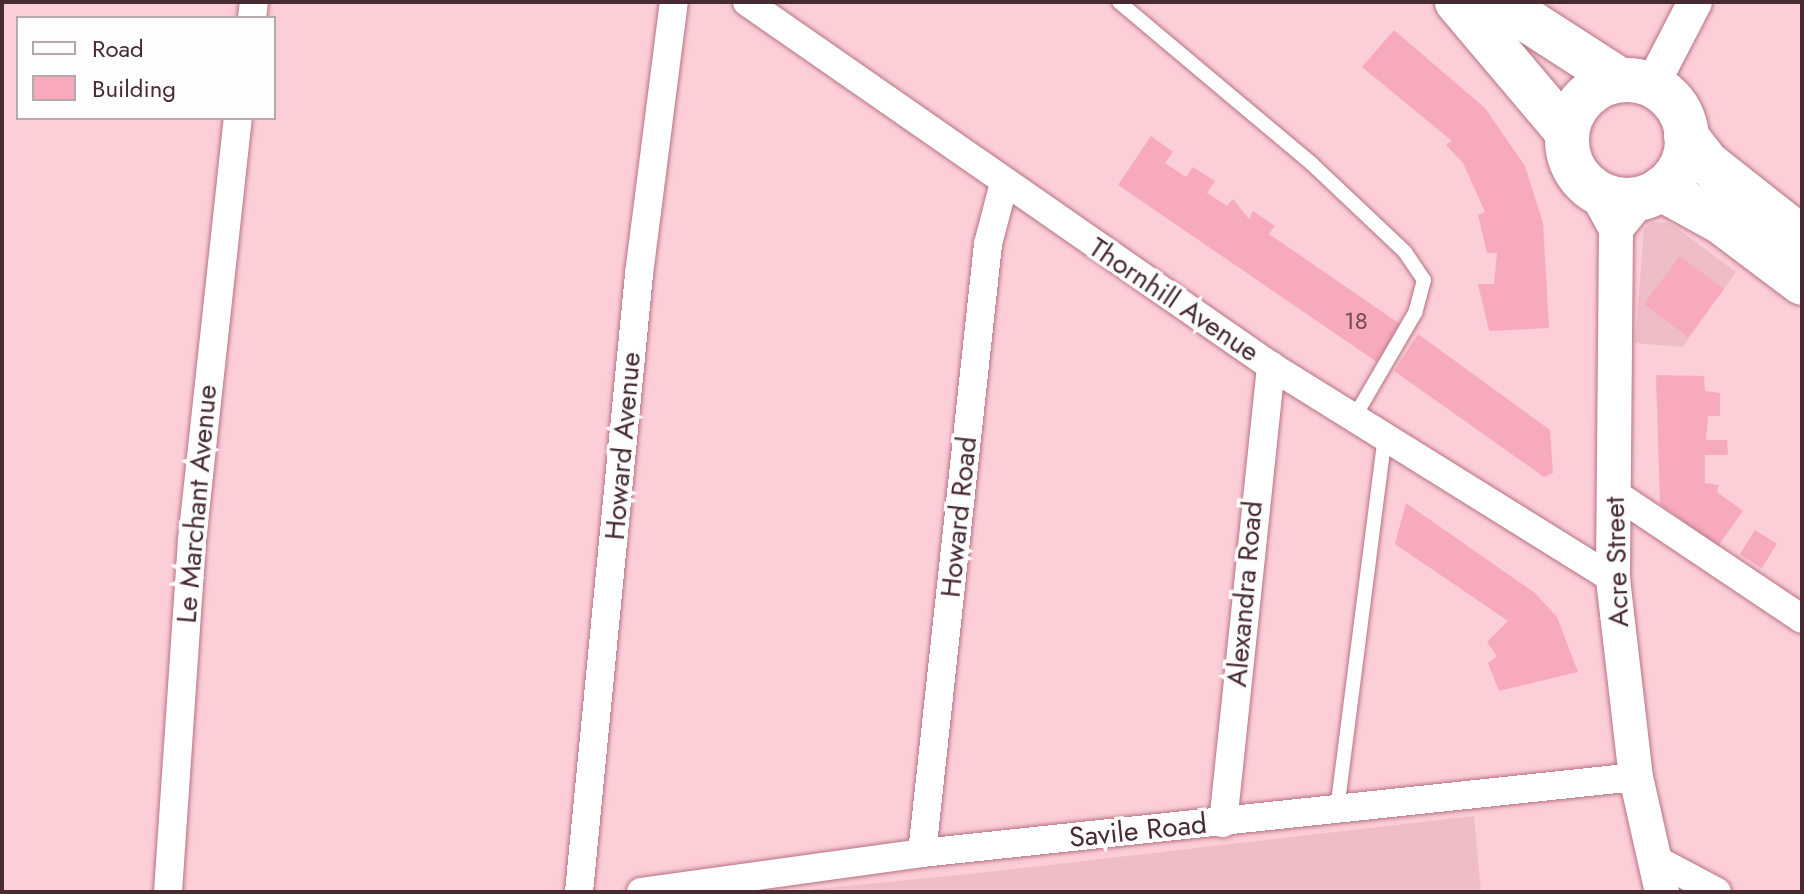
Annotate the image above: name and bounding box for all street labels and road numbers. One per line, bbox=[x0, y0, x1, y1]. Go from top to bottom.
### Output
street label: Thornhill Avenue bbox=[1083, 231, 1265, 369]
street label: Howard Avenue bbox=[598, 351, 648, 541]
street label: Le Marchant Avenue bbox=[170, 383, 224, 625]
street label: Howard Road bbox=[934, 435, 984, 599]
street label: Acre Street bbox=[1598, 496, 1636, 628]
street label: Alexandra Road bbox=[1220, 500, 1270, 688]
street label: Savile Road bbox=[1068, 807, 1208, 855]

